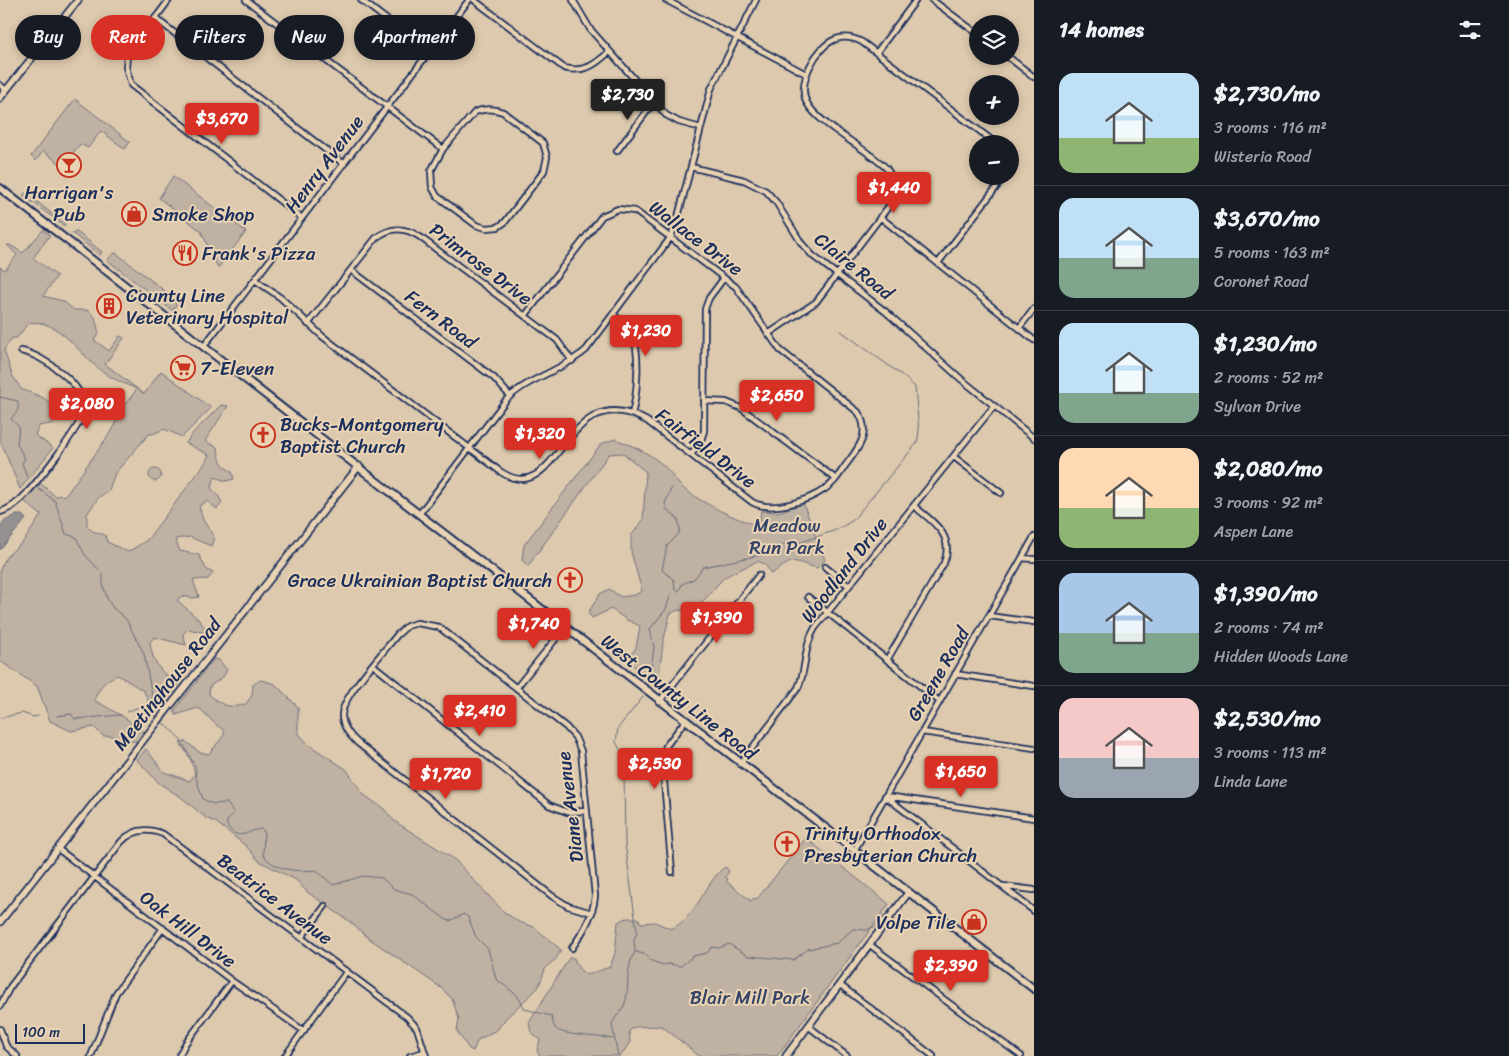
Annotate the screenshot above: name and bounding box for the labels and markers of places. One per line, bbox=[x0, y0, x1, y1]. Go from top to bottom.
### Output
pin: $2,730 bbox=[587, 78, 669, 121]
pin: $3,670 bbox=[181, 102, 263, 145]
bar icon: Harrigan's Pub bbox=[56, 152, 82, 178]
pin: $1,440 bbox=[853, 172, 935, 214]
place label: Harrigan's Pub bbox=[24, 176, 114, 231]
place label: Smoke Shop bbox=[152, 198, 254, 231]
shop icon: Smoke Shop bbox=[121, 201, 147, 227]
place label: Frank's Pizza bbox=[202, 237, 316, 270]
restaurant icon: Frank's Pizza bbox=[172, 240, 198, 266]
place label: County Line Veterinary Hospital bbox=[126, 279, 289, 334]
building icon: County Line Veterinary Hospital bbox=[96, 293, 122, 319]
pin: $1,230 bbox=[605, 314, 687, 357]
place label: 7-Eleven bbox=[200, 352, 274, 385]
supermarket icon: 7-Eleven bbox=[170, 355, 196, 381]
pin: $2,650 bbox=[736, 380, 818, 422]
pin: $2,080 bbox=[46, 388, 128, 430]
place label: Bucks-Montgomery Baptist Church bbox=[280, 408, 444, 463]
pin: $1,320 bbox=[499, 418, 581, 460]
church icon: Bucks-Montgomery Baptist Church bbox=[250, 422, 276, 448]
place label: Grace Ukrainian Baptist Church bbox=[288, 564, 552, 597]
church icon: Grace Ukrainian Baptist Church bbox=[557, 567, 583, 593]
pin: $1,390 bbox=[676, 602, 758, 644]
pin: $1,740 bbox=[493, 608, 575, 650]
pin: $2,410 bbox=[439, 694, 521, 737]
pin: $2,530 bbox=[614, 748, 696, 790]
pin: $1,650 bbox=[920, 756, 1002, 798]
pin: $1,720 bbox=[405, 758, 487, 800]
place label: Trinity Orthodox Presbyterian Church bbox=[804, 817, 977, 872]
church icon: Trinity Orthodox Presbyterian Church bbox=[774, 831, 800, 857]
place label: Volpe Tile bbox=[876, 906, 956, 939]
shop icon: Volpe Tile bbox=[961, 909, 987, 935]
pin: $2,390 bbox=[910, 950, 992, 992]

